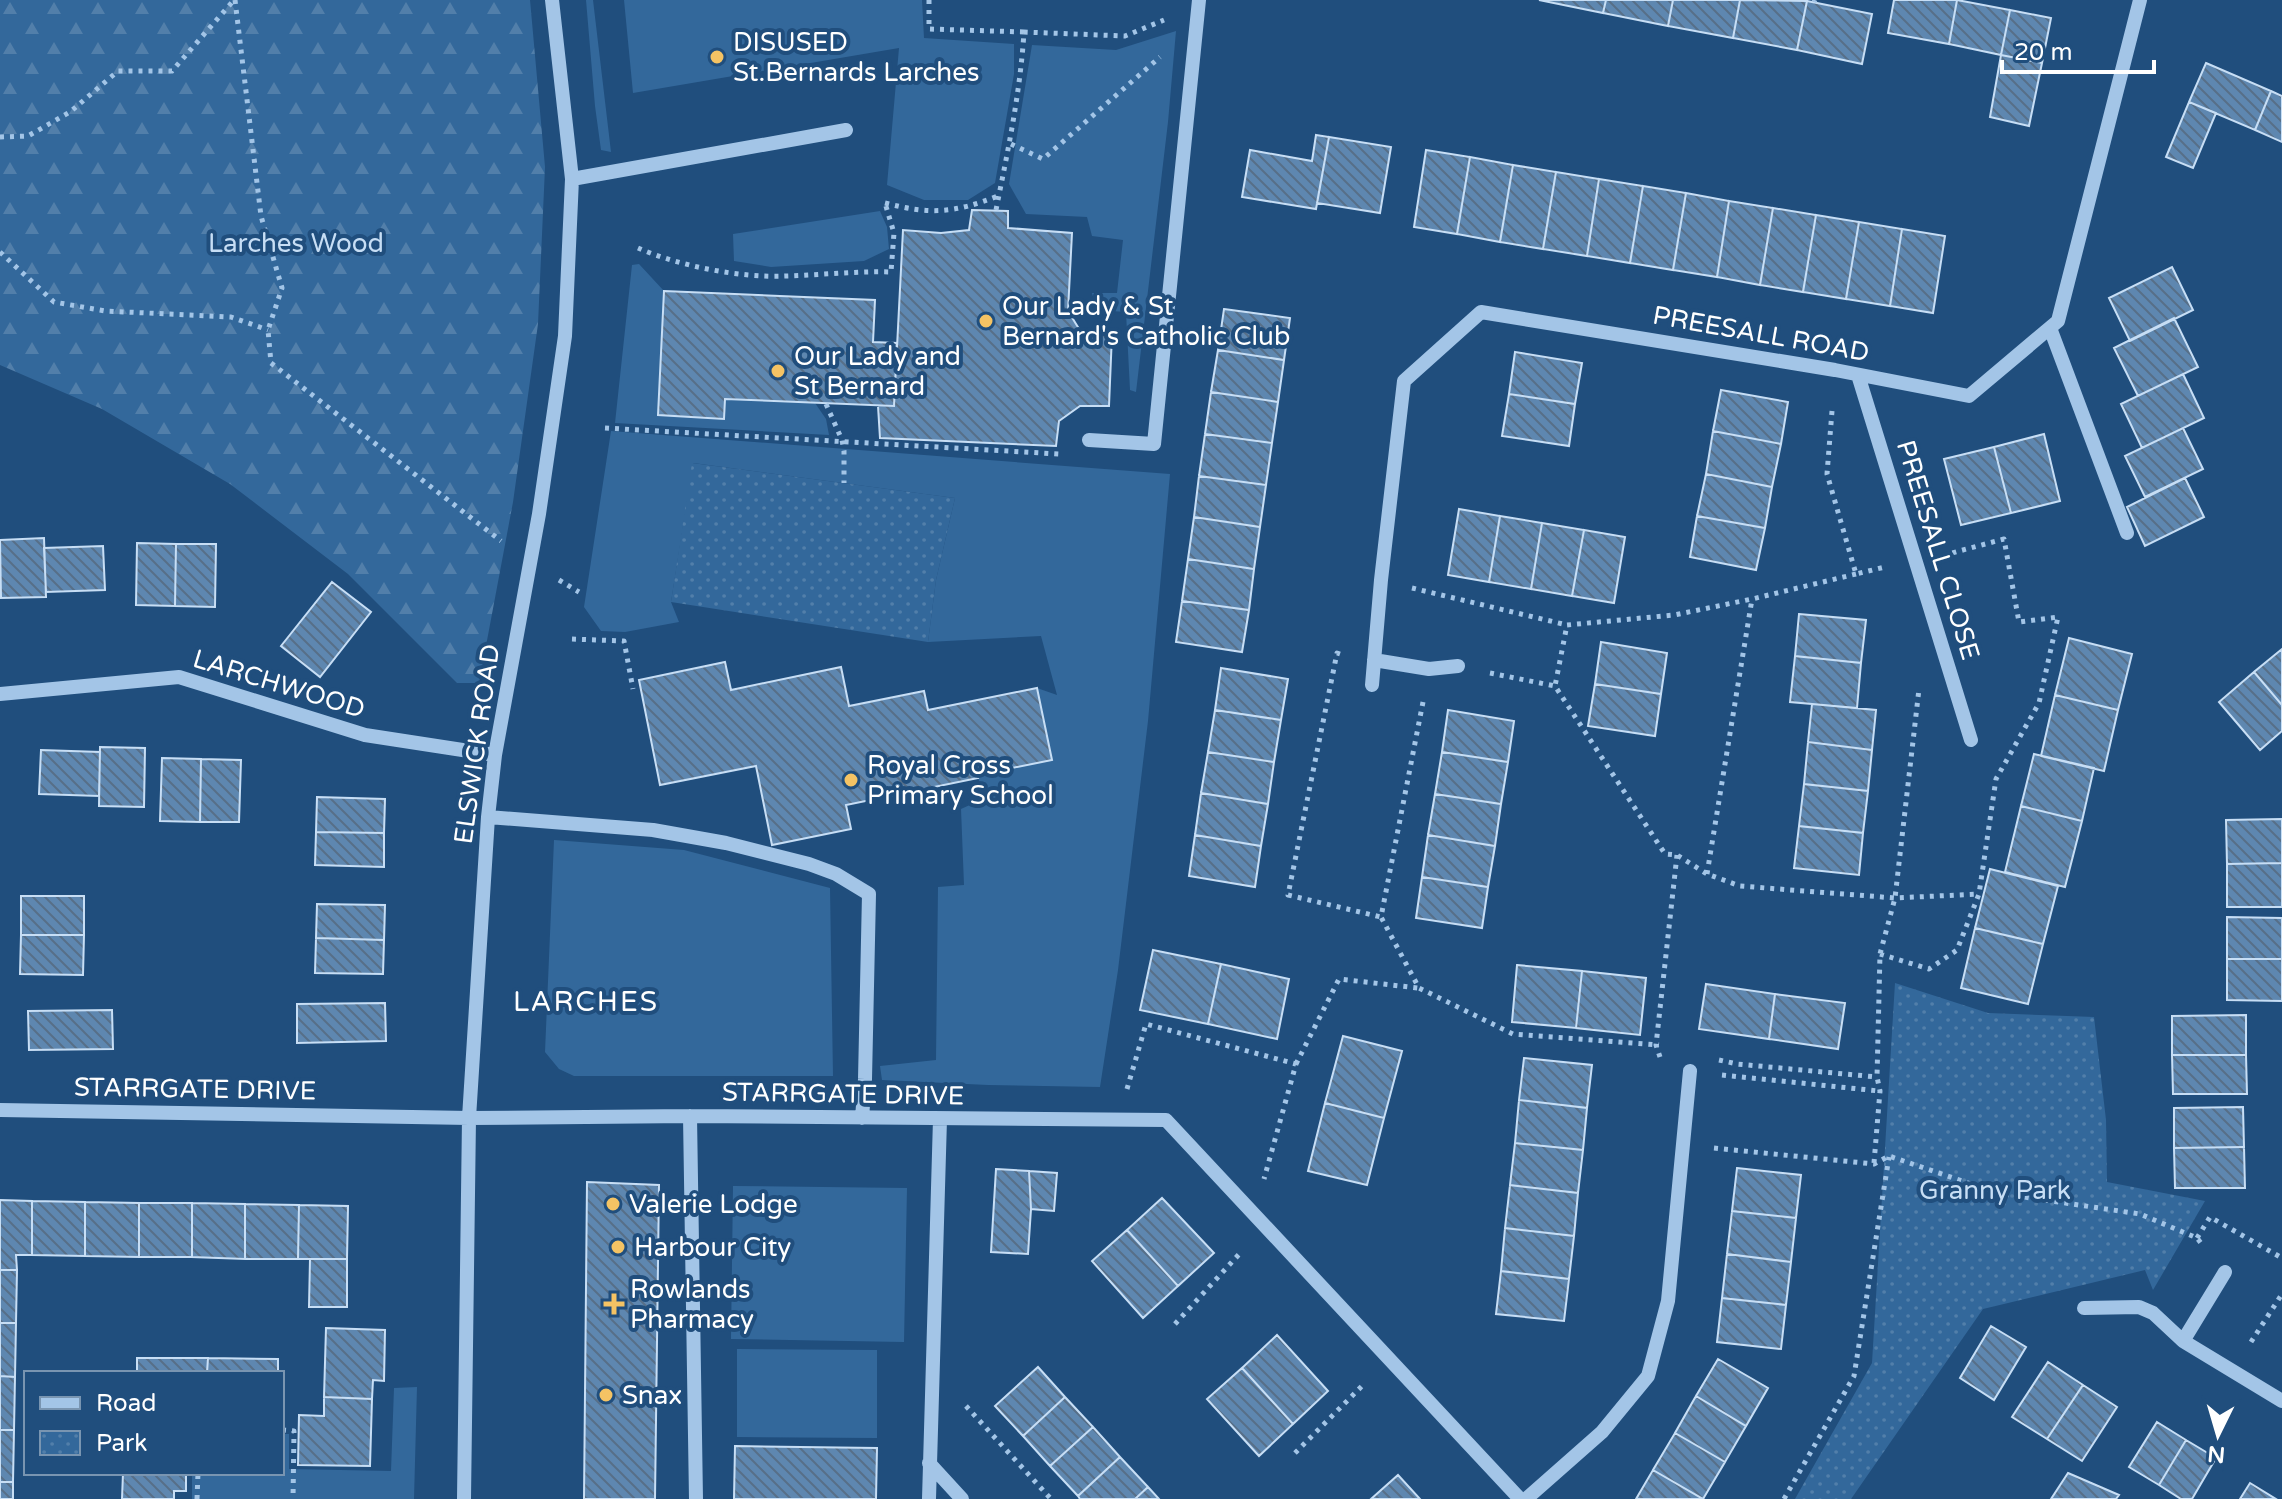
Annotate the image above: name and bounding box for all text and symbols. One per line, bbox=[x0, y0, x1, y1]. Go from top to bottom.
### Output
scale bar bbox=[2002, 24, 2154, 74]
place label: DISUSED St.Bernards Larches bbox=[733, 27, 979, 88]
text: 20 m bbox=[2014, 38, 2072, 67]
marker: DISUSED St.Bernards Larches bbox=[708, 48, 726, 66]
park label: Larches Wood bbox=[208, 228, 384, 259]
place label: Our Lady & St Bernard's Catholic Club bbox=[1002, 291, 1290, 352]
street label: PREESALL ROAD bbox=[1650, 300, 1872, 368]
marker: Our Lady & St Bernard's Catholic Club bbox=[977, 312, 995, 330]
place label: Our Lady and St Bernard bbox=[794, 341, 961, 402]
marker: Our Lady and St Bernard bbox=[769, 362, 787, 380]
street label: PREESALL CLOSE bbox=[1890, 436, 1986, 664]
street label: ELSWICK ROAD bbox=[448, 642, 506, 846]
street label: LARCHWOOD bbox=[189, 643, 369, 725]
place label: Royal Cross Primary School bbox=[867, 750, 1054, 811]
marker: Royal Cross Primary School bbox=[842, 771, 860, 789]
district label: LARCHES bbox=[513, 985, 659, 1019]
street label: STARRGATE DRIVE bbox=[74, 1071, 316, 1107]
street label: STARRGATE DRIVE bbox=[722, 1076, 964, 1112]
park label: Granny Park bbox=[1919, 1175, 2071, 1206]
place label: Valerie Lodge bbox=[629, 1189, 798, 1220]
marker: Valerie Lodge bbox=[604, 1195, 622, 1213]
place label: Harbour City bbox=[634, 1232, 791, 1263]
marker: Harbour City bbox=[609, 1238, 627, 1256]
place label: Rowlands Pharmacy bbox=[630, 1274, 754, 1335]
marker: Rowlands Pharmacy bbox=[605, 1295, 623, 1313]
legend bbox=[24, 1371, 284, 1475]
place label: Snax bbox=[622, 1380, 682, 1411]
marker: Snax bbox=[597, 1386, 615, 1404]
text: Road bbox=[96, 1389, 156, 1418]
north arrow bbox=[2178, 1395, 2258, 1475]
text: Park bbox=[96, 1429, 147, 1458]
text: N bbox=[2206, 1440, 2226, 1468]

